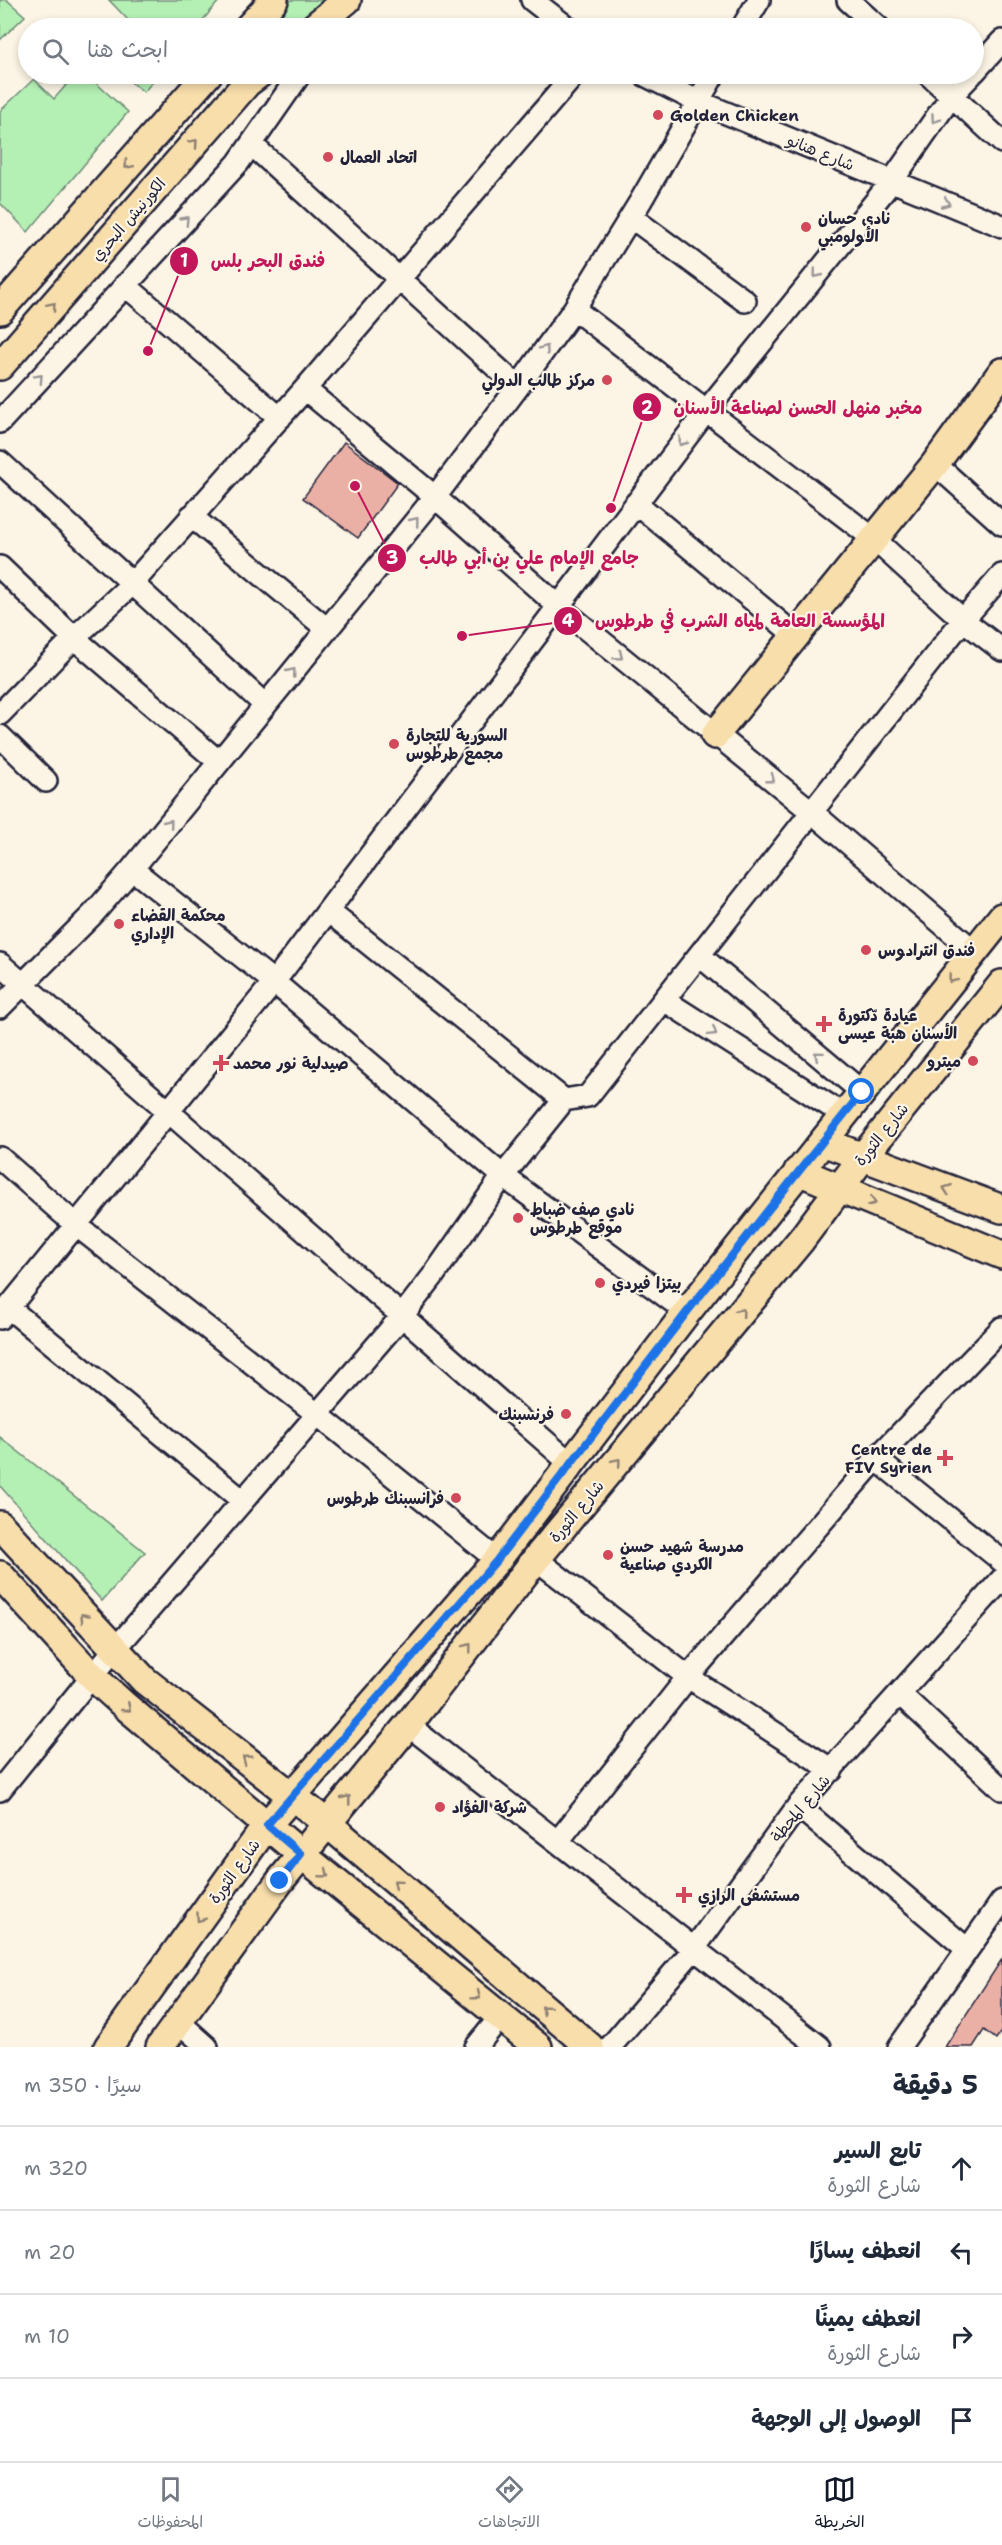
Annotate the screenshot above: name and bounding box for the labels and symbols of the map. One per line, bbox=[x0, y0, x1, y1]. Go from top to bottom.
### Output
place label: Golden Chicken bbox=[670, 105, 799, 126]
marker: Golden Chicken bbox=[651, 108, 665, 122]
one-way arrow bbox=[931, 112, 942, 123]
street label: شارع هنانو bbox=[782, 129, 858, 176]
one-way arrow bbox=[187, 139, 198, 150]
place label: اتحاد العمال bbox=[340, 147, 417, 168]
marker: اتحاد العمال bbox=[321, 150, 335, 164]
one-way arrow bbox=[124, 158, 135, 169]
street label: الكورنيش البحري bbox=[86, 173, 171, 266]
one-way arrow bbox=[940, 196, 951, 208]
place label: نادي حسان الأولومبي bbox=[818, 208, 890, 251]
one-way arrow bbox=[178, 216, 189, 226]
marker: نادي حسان الأولومبي bbox=[799, 220, 813, 234]
callout: فندق البحر بلس bbox=[169, 243, 338, 279]
text: 1 bbox=[180, 249, 188, 273]
text: فندق البحر بلس bbox=[211, 249, 325, 273]
one-way arrow bbox=[813, 267, 824, 278]
one-way arrow bbox=[45, 302, 56, 313]
one-way arrow bbox=[538, 344, 549, 355]
place label: مركز طالب الدولي bbox=[482, 370, 595, 395]
marker: مركز طالب الدولي bbox=[600, 373, 614, 387]
one-way arrow bbox=[32, 375, 43, 385]
callout: مخبر منهل الحسن لصناعة الأسنان bbox=[632, 389, 935, 425]
text: 2 bbox=[641, 396, 654, 420]
text: مخبر منهل الحسن لصناعة الأسنان bbox=[673, 396, 923, 420]
one-way arrow bbox=[678, 436, 689, 447]
one-way arrow bbox=[408, 517, 419, 528]
callout: جامع الإمام علي بن أبي طالب bbox=[377, 540, 651, 576]
text: 3 bbox=[386, 546, 398, 570]
text: جامع الإمام علي بن أبي طالب bbox=[419, 546, 639, 574]
callout: المؤسسة العامة لمياه الشرب في طرطوس bbox=[553, 603, 897, 639]
text: المؤسسة العامة لمياه الشرب في طرطوس bbox=[595, 608, 885, 634]
text: 4 bbox=[562, 609, 575, 633]
one-way arrow bbox=[612, 649, 623, 660]
one-way arrow bbox=[284, 668, 295, 679]
place label: السورية للتجارة مجمع طرطوس bbox=[406, 725, 507, 765]
marker: السورية للتجارة مجمع طرطوس bbox=[387, 737, 401, 751]
one-way arrow bbox=[764, 772, 775, 783]
one-way arrow bbox=[161, 819, 172, 830]
place label: محكمة القضاء الإداري bbox=[131, 905, 226, 946]
marker: محكمة القضاء الإداري bbox=[112, 917, 126, 931]
place label: فندق انترادوس bbox=[878, 940, 975, 961]
marker: فندق انترادوس bbox=[859, 943, 873, 957]
one-way arrow bbox=[948, 972, 959, 983]
place label: عيادة دّكتورة الأسنان هبة عيسى bbox=[838, 1005, 957, 1044]
marker: عيادة دّكتورة الأسنان هبة عيسى bbox=[815, 1015, 833, 1033]
one-way arrow bbox=[707, 1024, 718, 1035]
one-way arrow bbox=[813, 1051, 824, 1062]
place label: ميترو bbox=[926, 1051, 961, 1072]
place label: صيدلية نور محمد bbox=[233, 1053, 349, 1074]
marker: ميترو bbox=[966, 1054, 980, 1068]
marker: صيدلية نور محمد bbox=[214, 1056, 228, 1070]
route start bbox=[848, 1078, 874, 1104]
street label: شارع الثورة bbox=[850, 1099, 914, 1171]
one-way arrow bbox=[942, 1183, 953, 1196]
one-way arrow bbox=[866, 1195, 877, 1207]
place label: نادي صف ضباط موقع طرطوس bbox=[530, 1199, 634, 1239]
marker: نادي صف ضباط موقع طرطوس bbox=[511, 1211, 525, 1225]
place label: بيتزا فيردي bbox=[612, 1273, 681, 1296]
marker: بيتزا فيردي bbox=[593, 1276, 607, 1290]
one-way arrow bbox=[734, 1308, 745, 1319]
place label: فرنسبنك bbox=[498, 1404, 554, 1425]
marker: فرنسبنك bbox=[559, 1407, 573, 1421]
place label: Centre de FIV Syrien bbox=[845, 1439, 932, 1478]
marker: Centre de FIV Syrien bbox=[936, 1449, 954, 1467]
one-way arrow bbox=[610, 1458, 621, 1469]
street label: شارع الثورة bbox=[544, 1476, 609, 1547]
place label: فرانسبنك طرطوس bbox=[327, 1488, 444, 1509]
marker: فرانسبنك طرطوس bbox=[449, 1491, 463, 1505]
place label: مدرسة شهيد حسن الكردي صناعية bbox=[620, 1536, 744, 1577]
marker: مدرسة شهيد حسن الكردي صناعية bbox=[601, 1548, 615, 1562]
one-way arrow bbox=[81, 1613, 92, 1624]
one-way arrow bbox=[461, 1642, 472, 1653]
one-way arrow bbox=[120, 1701, 131, 1712]
one-way arrow bbox=[242, 1756, 253, 1767]
street label: شارع المحطة bbox=[766, 1770, 836, 1847]
one-way arrow bbox=[340, 1795, 351, 1806]
place label: شركة الفؤاد bbox=[452, 1797, 527, 1818]
marker: شركة الفؤاد bbox=[433, 1800, 447, 1814]
street label: شارع الثورة bbox=[204, 1835, 266, 1908]
one-way arrow bbox=[318, 1866, 329, 1877]
route end bbox=[266, 1867, 292, 1893]
one-way arrow bbox=[393, 1879, 404, 1890]
place label: مستشفى الرازي bbox=[698, 1885, 800, 1908]
marker: مستشفى الرازي bbox=[675, 1886, 693, 1904]
one-way arrow bbox=[196, 1911, 207, 1922]
one-way arrow bbox=[470, 1989, 481, 2000]
one-way arrow bbox=[541, 2005, 552, 2016]

